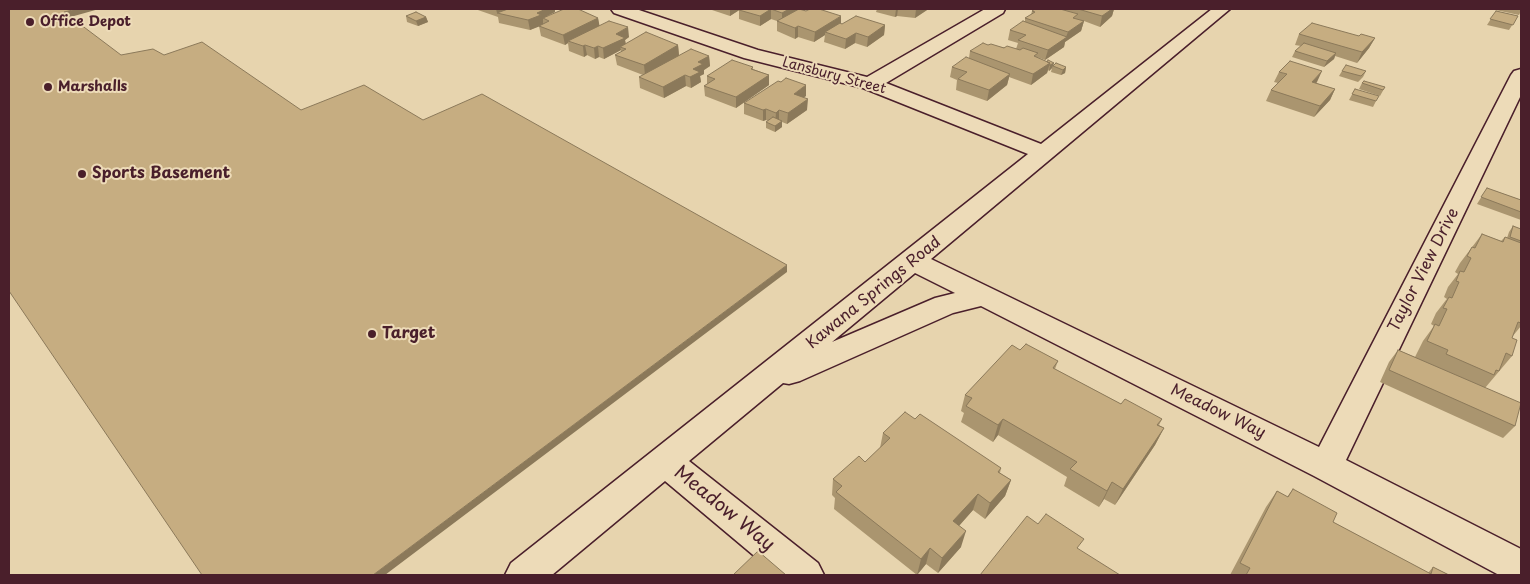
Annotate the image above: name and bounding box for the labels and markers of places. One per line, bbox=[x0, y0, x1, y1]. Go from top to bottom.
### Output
place label: Office Depot bbox=[40, 14, 131, 30]
marker: Office Depot bbox=[24, 16, 36, 28]
place label: Marshalls bbox=[58, 79, 127, 95]
marker: Marshalls bbox=[42, 81, 54, 93]
place label: Sports Basement bbox=[92, 164, 230, 184]
marker: Sports Basement bbox=[76, 168, 88, 180]
place label: Target bbox=[382, 324, 435, 344]
marker: Target bbox=[366, 328, 378, 340]

